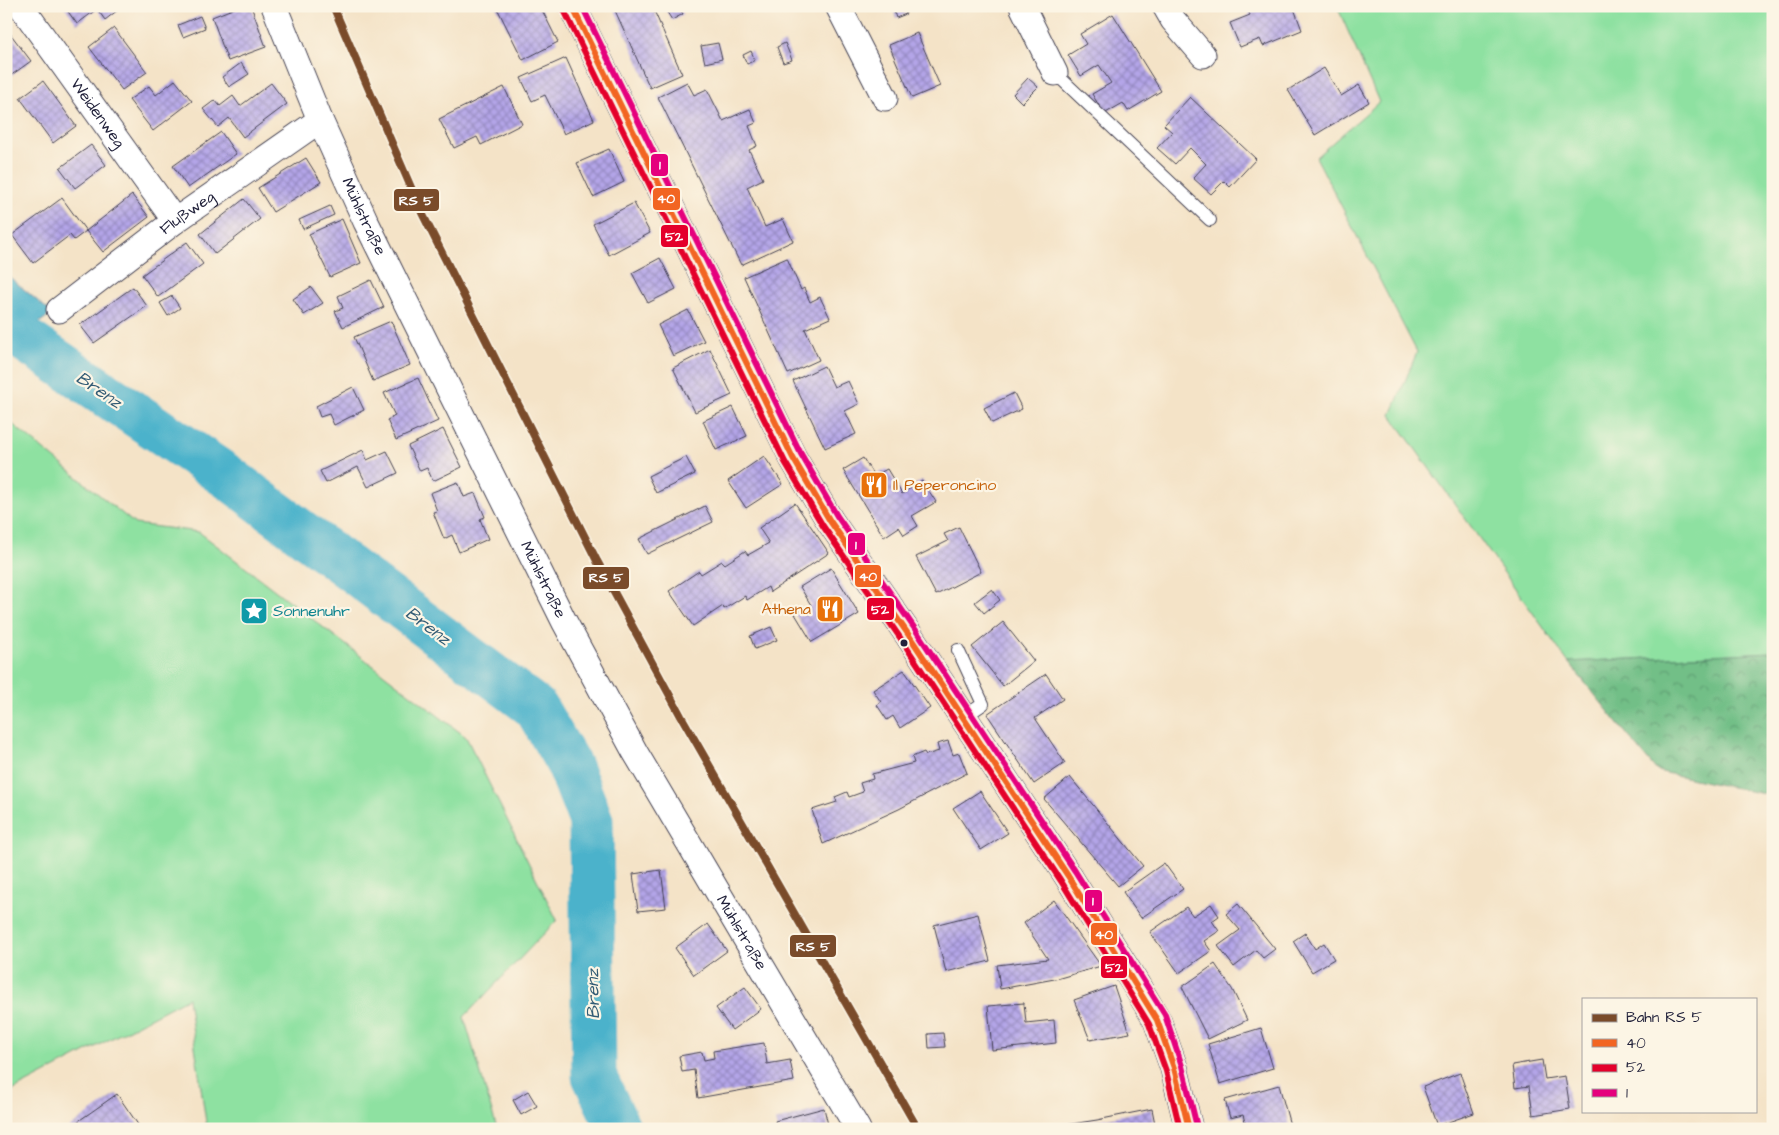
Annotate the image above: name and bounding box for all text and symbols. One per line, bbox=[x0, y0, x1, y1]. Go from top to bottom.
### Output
street label: Weidenweg bbox=[65, 74, 130, 153]
line badge: 1 bbox=[650, 153, 669, 177]
text: 1 bbox=[659, 155, 661, 175]
street label: Mühlstraße bbox=[336, 174, 392, 259]
street label: Flußweg bbox=[155, 186, 220, 240]
line badge: 40 bbox=[652, 187, 681, 211]
line badge: RS 5 bbox=[393, 188, 440, 212]
text: 40 bbox=[657, 189, 675, 209]
text: RS 5 bbox=[399, 191, 434, 211]
line badge: 52 bbox=[660, 224, 689, 248]
text: 52 bbox=[665, 227, 684, 247]
water label: Brenz bbox=[71, 366, 128, 415]
restaurant icon: Il Peperoncino bbox=[859, 470, 889, 500]
place label: Il Peperoncino bbox=[893, 474, 996, 496]
line badge: 1 bbox=[847, 532, 866, 556]
text: 1 bbox=[855, 535, 857, 555]
street label: Mühlstraße bbox=[515, 537, 572, 622]
line badge: 40 bbox=[854, 564, 882, 588]
line badge: RS 5 bbox=[582, 566, 630, 590]
text: 40 bbox=[859, 567, 877, 587]
text: RS 5 bbox=[589, 568, 624, 588]
restaurant icon: Athena bbox=[815, 594, 845, 624]
place icon: Sonnenuhr bbox=[239, 596, 269, 626]
line badge: 52 bbox=[866, 597, 895, 621]
place label: Athena bbox=[762, 598, 811, 620]
place label: Sonnenuhr bbox=[273, 600, 350, 622]
text: 52 bbox=[871, 600, 890, 620]
water label: Brenz bbox=[400, 601, 457, 652]
unlabelled marker bbox=[899, 638, 909, 648]
line badge: 1 bbox=[1084, 889, 1103, 913]
street label: Mühlstraße bbox=[711, 891, 773, 974]
text: 1 bbox=[1092, 891, 1094, 911]
line badge: 40 bbox=[1090, 922, 1118, 946]
text: 40 bbox=[1095, 925, 1113, 945]
line badge: RS 5 bbox=[789, 934, 837, 958]
text: RS 5 bbox=[796, 937, 831, 957]
line badge: 52 bbox=[1100, 955, 1128, 979]
text: 52 bbox=[1105, 958, 1124, 978]
water label: Brenz bbox=[580, 968, 606, 1019]
legend bbox=[1582, 998, 1756, 1112]
text: Bahn RS 5 bbox=[1626, 1007, 1703, 1028]
text: 40 bbox=[1626, 1033, 1646, 1054]
text: 52 bbox=[1626, 1057, 1646, 1078]
text: 1 bbox=[1626, 1083, 1628, 1104]

